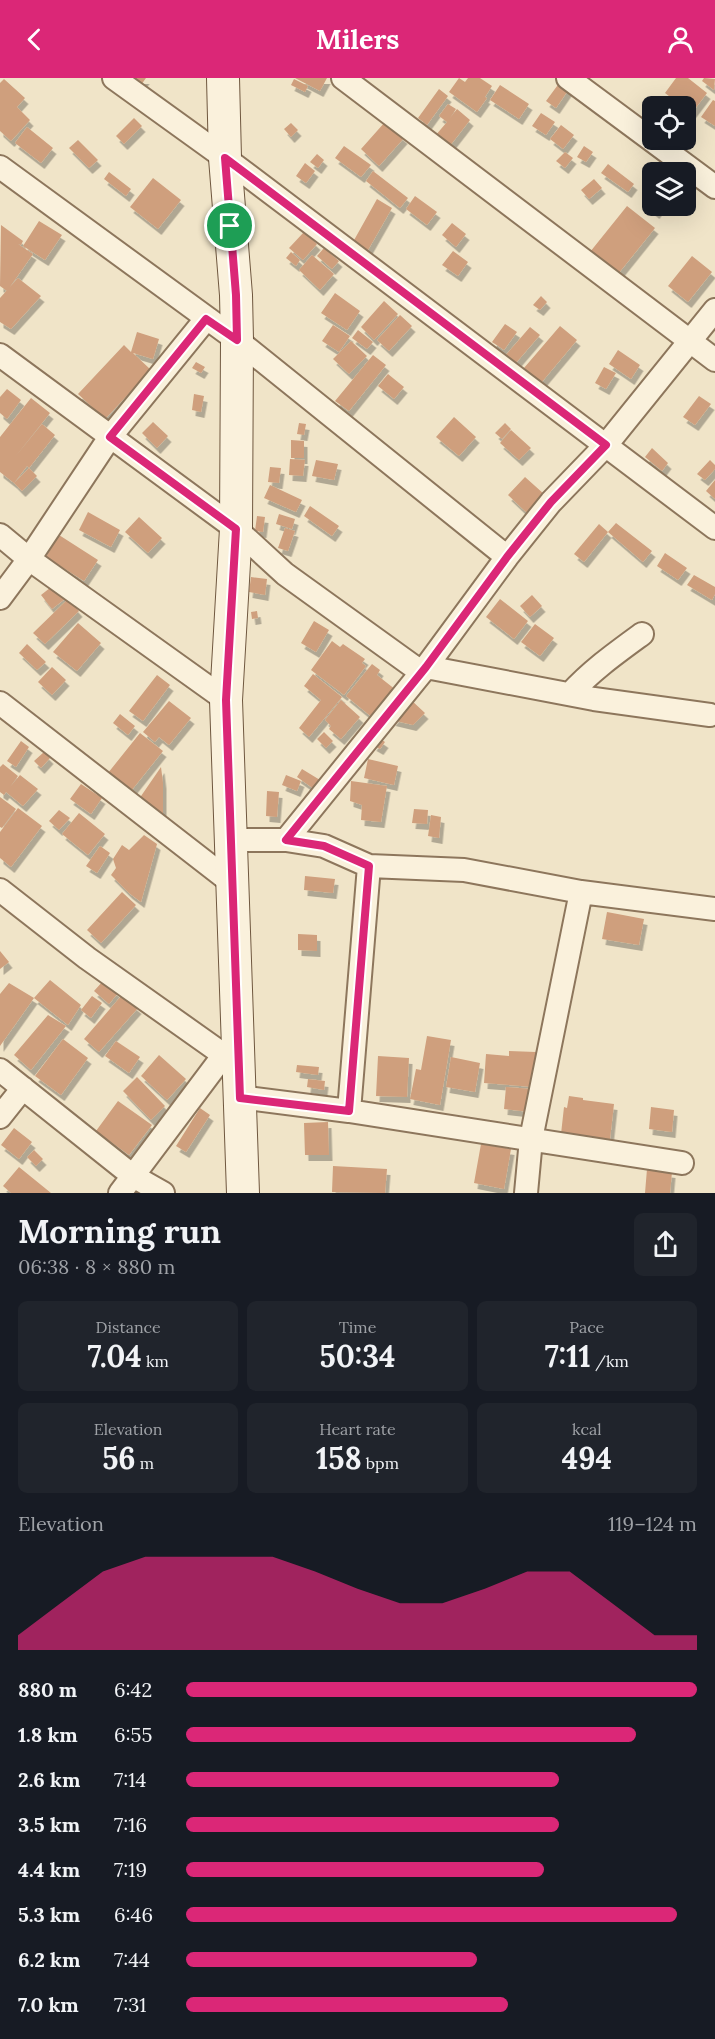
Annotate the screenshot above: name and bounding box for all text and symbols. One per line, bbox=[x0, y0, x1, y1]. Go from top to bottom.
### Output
text: Milers bbox=[316, 22, 399, 56]
icon: back bbox=[18, 23, 51, 56]
icon: person bbox=[664, 23, 697, 56]
map controls bbox=[642, 96, 696, 216]
button: locate bbox=[642, 96, 696, 150]
button: layers bbox=[642, 162, 696, 216]
pin bbox=[204, 200, 255, 251]
icon: arrive bbox=[213, 209, 246, 242]
text: Morning run bbox=[18, 1210, 221, 1252]
button: share bbox=[634, 1213, 697, 1276]
text: 06:38 · 8 × 880 m bbox=[18, 1254, 175, 1279]
text: Distance bbox=[96, 1317, 161, 1337]
text: Time bbox=[339, 1317, 376, 1337]
text: Pace bbox=[569, 1317, 604, 1337]
text: 7.04 bbox=[88, 1337, 142, 1375]
text: 50:34 bbox=[319, 1337, 395, 1375]
text: 7:11 bbox=[545, 1337, 591, 1375]
text: km bbox=[142, 1351, 169, 1371]
text: /km bbox=[591, 1351, 629, 1371]
text: Elevation bbox=[94, 1419, 163, 1439]
text: Heart rate bbox=[319, 1419, 396, 1439]
text: kcal bbox=[572, 1419, 602, 1439]
text: 56 bbox=[102, 1439, 136, 1477]
text: 158 bbox=[316, 1439, 362, 1477]
text: 494 bbox=[562, 1439, 612, 1477]
text: m bbox=[136, 1453, 154, 1473]
text: bpm bbox=[362, 1453, 399, 1473]
text: Elevation bbox=[18, 1511, 104, 1536]
text: 119–124 m bbox=[608, 1511, 697, 1536]
text: 880 m bbox=[18, 1677, 77, 1702]
text: 6:42 bbox=[114, 1677, 152, 1702]
text: 1.8 km bbox=[18, 1722, 78, 1747]
text: 6:55 bbox=[114, 1722, 152, 1747]
text: 2.6 km bbox=[18, 1767, 80, 1792]
text: 7:14 bbox=[114, 1767, 146, 1792]
text: 3.5 km bbox=[18, 1812, 80, 1837]
text: 7:16 bbox=[114, 1812, 147, 1837]
text: 4.4 km bbox=[18, 1857, 80, 1882]
text: 7:19 bbox=[114, 1857, 147, 1882]
text: 5.3 km bbox=[18, 1902, 80, 1927]
text: 6:46 bbox=[114, 1902, 153, 1927]
text: 6.2 km bbox=[18, 1947, 80, 1972]
text: 7:44 bbox=[114, 1947, 150, 1972]
text: 7.0 km bbox=[18, 1992, 79, 2017]
text: 7:31 bbox=[114, 1992, 147, 2017]

